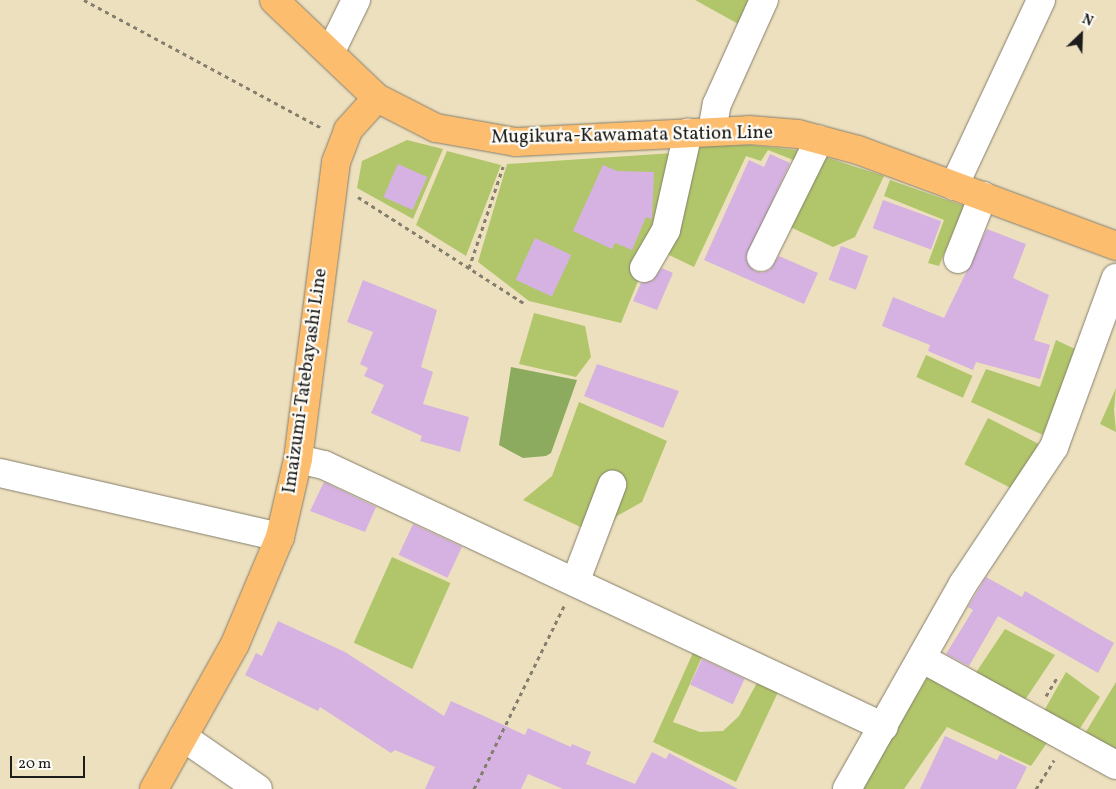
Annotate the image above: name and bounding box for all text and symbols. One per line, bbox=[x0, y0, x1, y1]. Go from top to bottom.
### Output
north arrow bbox=[1056, 10, 1106, 60]
text: N bbox=[1079, 10, 1096, 32]
street label: Mugikura-Kawamata Station Line bbox=[491, 122, 773, 150]
street label: Imaizumi-Tatebayashi Line bbox=[279, 267, 333, 495]
scale bar bbox=[12, 746, 88, 778]
text: 20 m bbox=[18, 754, 51, 775]

